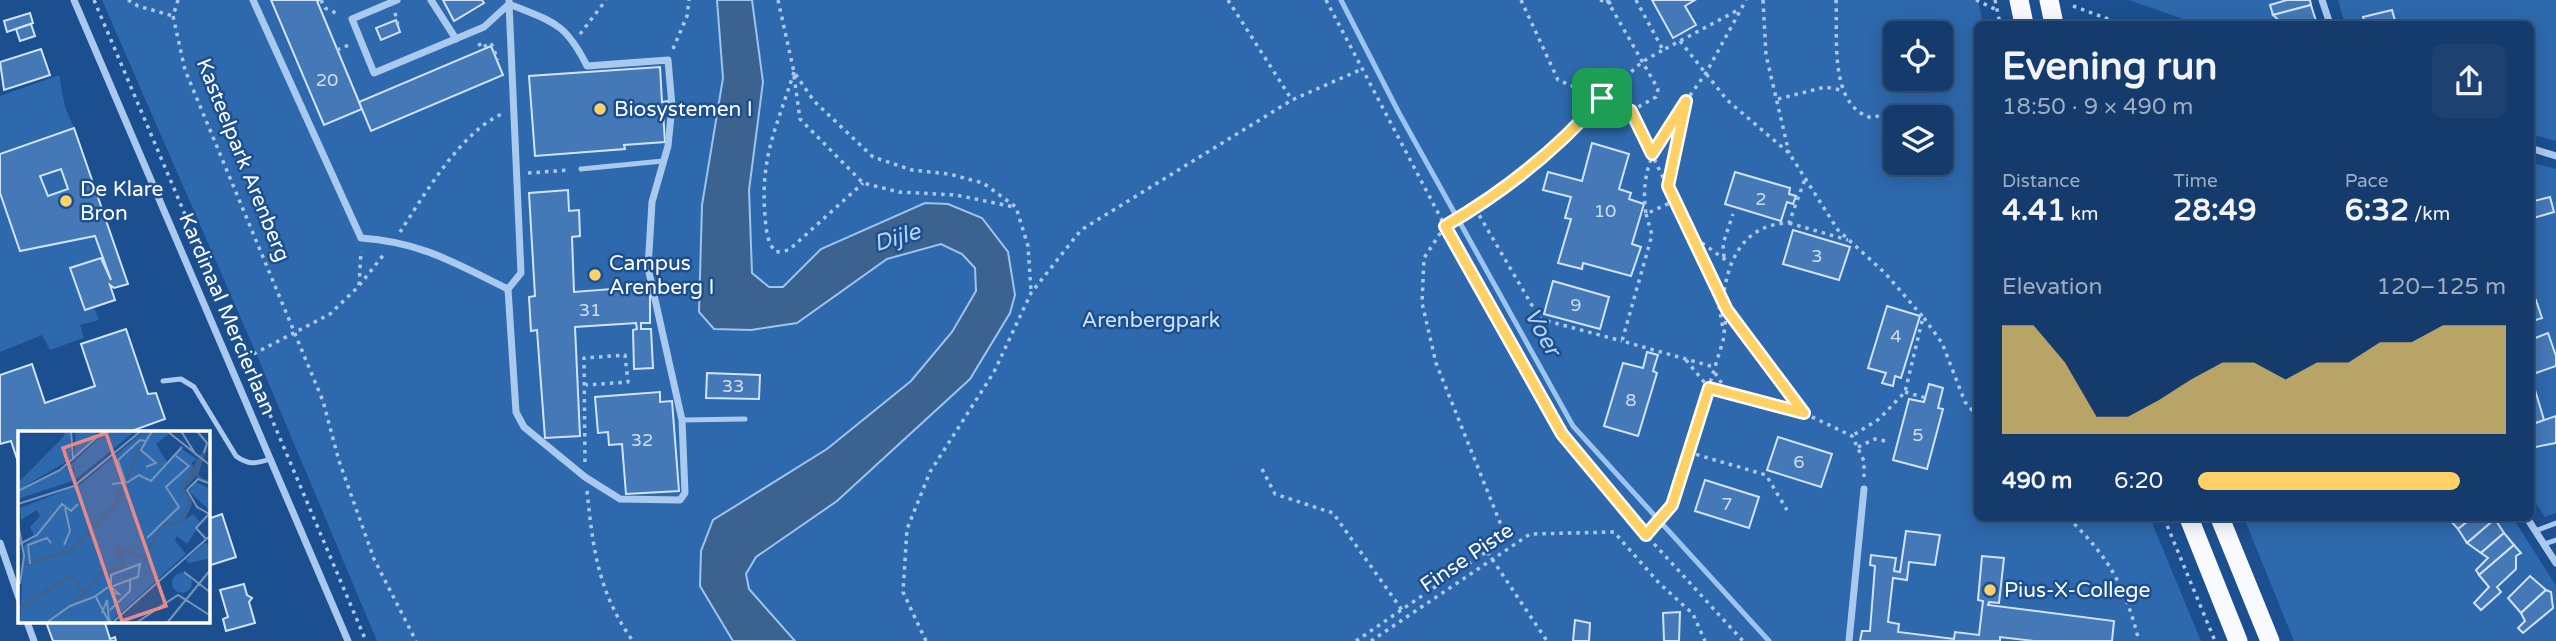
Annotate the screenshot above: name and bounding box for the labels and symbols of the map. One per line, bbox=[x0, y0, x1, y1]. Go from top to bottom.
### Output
street label: Kasteelpark Arenberg bbox=[191, 55, 295, 265]
pin bbox=[1572, 68, 1632, 128]
house number: 20 bbox=[316, 69, 338, 91]
place label: Biosystemen I bbox=[614, 97, 753, 122]
marker: Biosystemen I bbox=[592, 101, 608, 117]
place label: De Klare Bron bbox=[80, 177, 164, 226]
house number: 2 bbox=[1755, 188, 1767, 210]
marker: De Klare Bron bbox=[58, 193, 74, 209]
house number: 10 bbox=[1594, 200, 1616, 222]
street label: Kardinaal Mercierlaan bbox=[173, 209, 281, 419]
water label: Dijle bbox=[870, 217, 926, 258]
house number: 3 bbox=[1811, 245, 1823, 267]
place label: Campus Arenberg I bbox=[609, 251, 715, 300]
marker: Campus Arenberg I bbox=[587, 267, 603, 283]
house number: 9 bbox=[1570, 294, 1582, 316]
house number: 31 bbox=[579, 299, 601, 321]
water label: Voer bbox=[1518, 303, 1568, 364]
park label: Arenbergpark bbox=[1082, 308, 1220, 333]
house number: 4 bbox=[1890, 325, 1902, 347]
house number: 33 bbox=[722, 375, 744, 397]
house number: 8 bbox=[1625, 389, 1637, 411]
house number: 5 bbox=[1912, 424, 1924, 446]
house number: 32 bbox=[631, 429, 653, 451]
inset map bbox=[18, 431, 210, 624]
house number: 6 bbox=[1793, 451, 1805, 473]
house number: 7 bbox=[1721, 493, 1733, 515]
street label: Finse Piste bbox=[1416, 518, 1518, 598]
place label: Pius-X-College bbox=[2004, 578, 2151, 603]
marker: Pius-X-College bbox=[1982, 582, 1998, 598]

